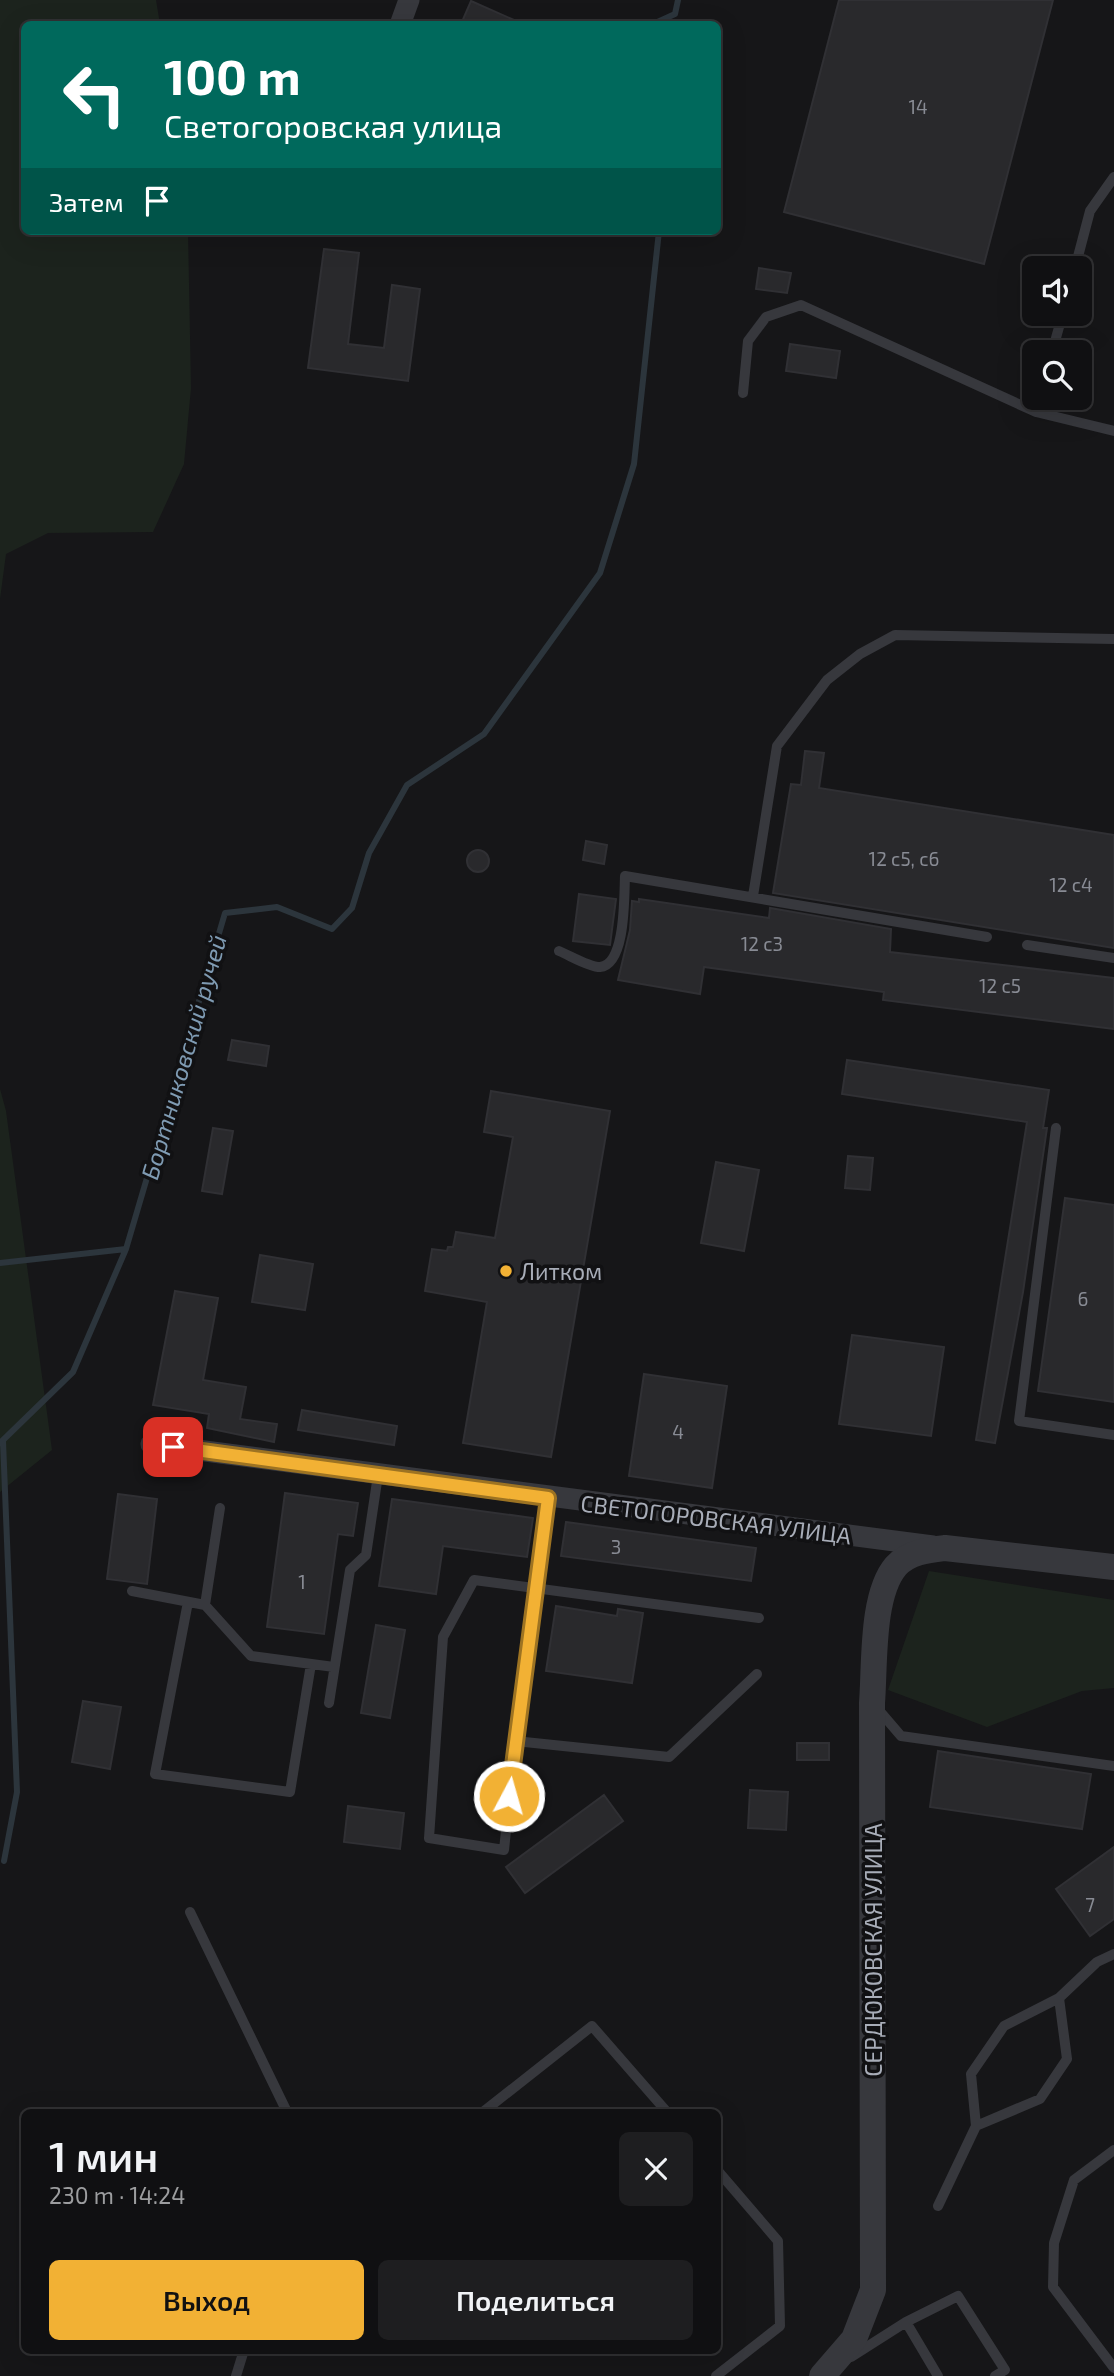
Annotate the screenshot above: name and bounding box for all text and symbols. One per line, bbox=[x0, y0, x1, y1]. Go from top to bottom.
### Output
text: 100 m bbox=[164, 46, 301, 105]
icon: left bbox=[49, 49, 140, 140]
house number: 14 bbox=[908, 95, 928, 118]
text: Светогоровская улица bbox=[164, 106, 502, 144]
icon: arrive bbox=[138, 182, 176, 220]
text: Затем bbox=[49, 186, 124, 217]
map controls bbox=[1022, 256, 1092, 410]
button: sound bbox=[1022, 256, 1092, 326]
button: search bbox=[1022, 340, 1092, 410]
house number: 12 с5, с6 bbox=[869, 847, 939, 870]
house number: 12 с4 bbox=[1049, 873, 1093, 896]
water label: Бортниковский ручей bbox=[134, 931, 232, 1183]
house number: 12 с3 bbox=[741, 932, 783, 955]
house number: 12 с5 bbox=[979, 974, 1021, 997]
place label: Литком bbox=[520, 1257, 602, 1285]
marker: Литком bbox=[498, 1263, 514, 1279]
house number: 6 bbox=[1078, 1287, 1088, 1310]
pin bbox=[143, 1417, 203, 1477]
house number: 4 bbox=[672, 1420, 684, 1443]
icon: arrive bbox=[154, 1428, 192, 1466]
street label: СВЕТОГОРОВСКАЯ УЛИЦА bbox=[579, 1489, 853, 1550]
house number: 3 bbox=[611, 1535, 621, 1558]
house number: 1 bbox=[298, 1570, 306, 1593]
position arrow bbox=[472, 1759, 546, 1833]
street label: СЕРДЮКОВСКАЯ УЛИЦА bbox=[859, 1823, 887, 2077]
house number: 7 bbox=[1085, 1893, 1095, 1916]
text: 1 мин bbox=[49, 2130, 158, 2180]
button: close bbox=[619, 2132, 693, 2206]
text: 230 m · 14:24 bbox=[49, 2181, 185, 2209]
button: Выход bbox=[49, 2260, 364, 2340]
button: Поделиться bbox=[378, 2260, 693, 2340]

